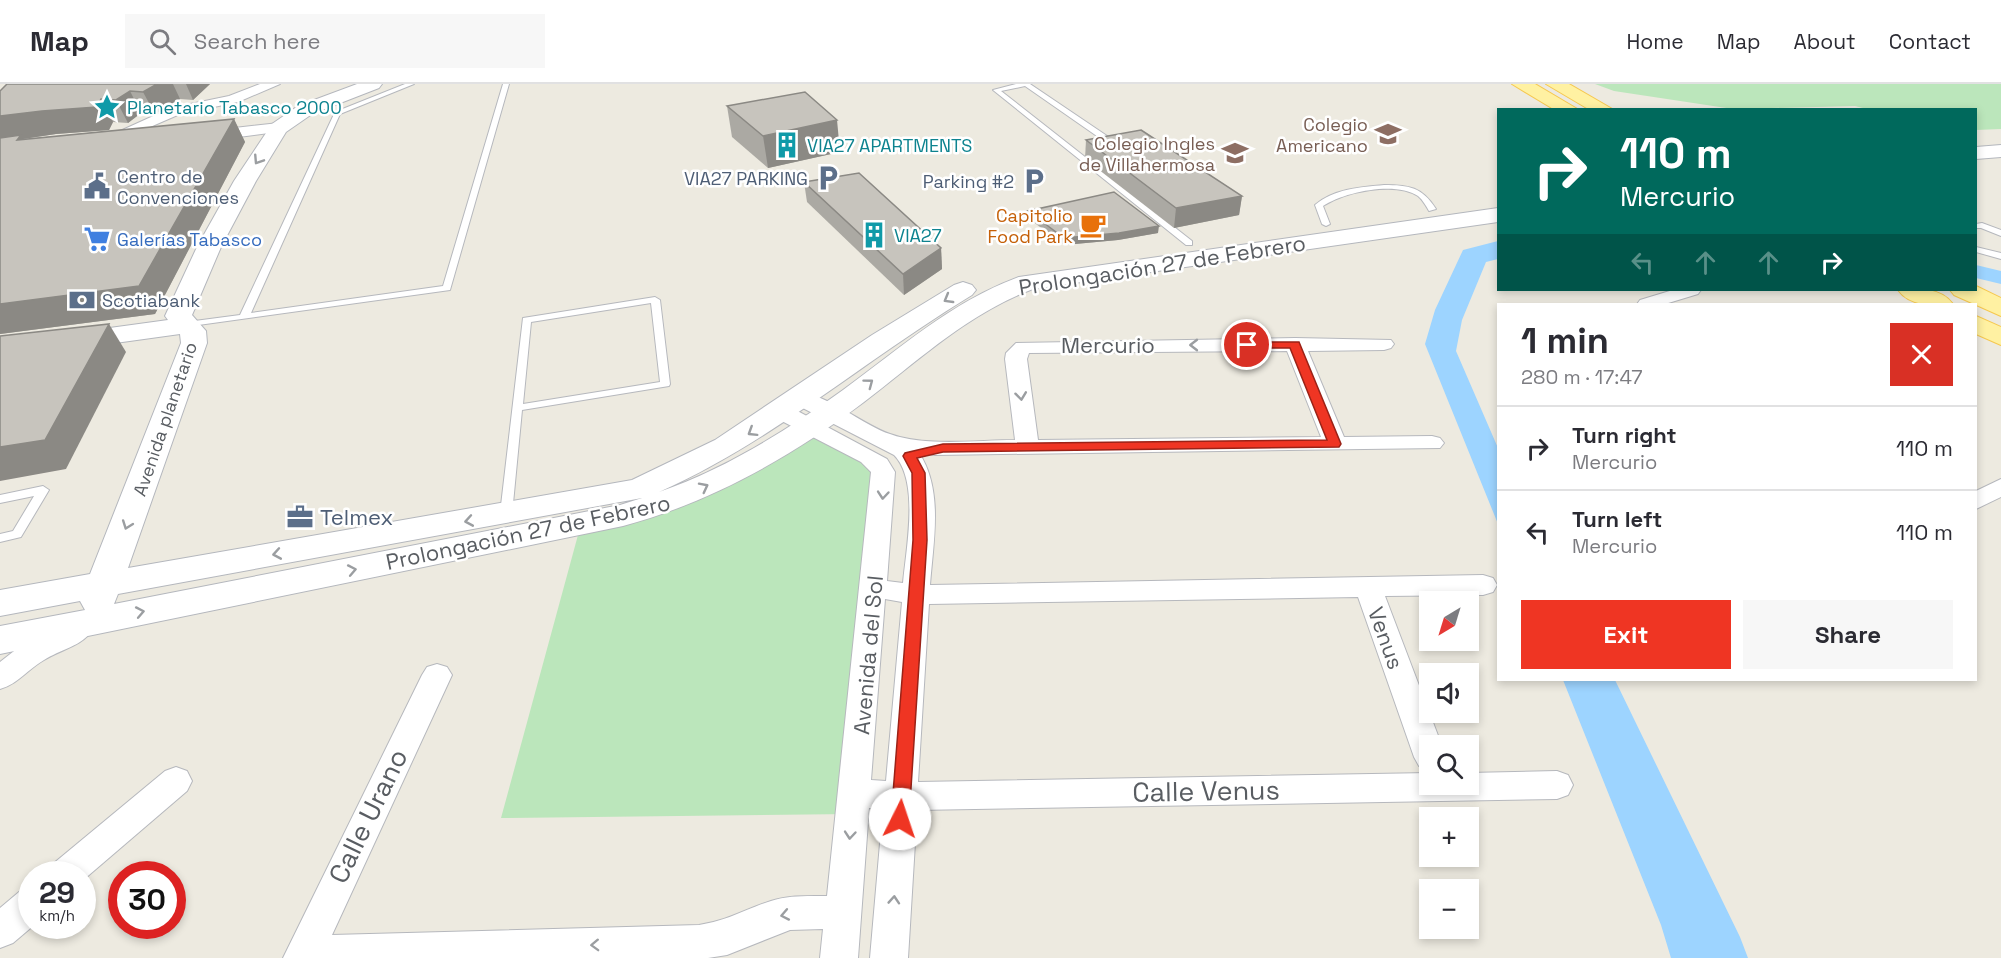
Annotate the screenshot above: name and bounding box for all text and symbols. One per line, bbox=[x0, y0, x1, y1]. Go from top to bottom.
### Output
search box bbox=[125, 14, 545, 68]
text: Map bbox=[30, 23, 89, 59]
icon: search bbox=[146, 25, 179, 58]
text: Search here bbox=[194, 27, 321, 55]
text: Home bbox=[1626, 28, 1684, 55]
text: Map bbox=[1717, 28, 1761, 55]
text: About bbox=[1794, 28, 1856, 55]
text: Contact bbox=[1889, 28, 1971, 55]
place icon: Planetario Tabasco 2000 bbox=[92, 92, 122, 122]
place label: Planetario Tabasco 2000 bbox=[127, 96, 342, 119]
place label: Colegio Americano bbox=[1276, 113, 1368, 157]
school or university icon: Colegio Americano bbox=[1373, 119, 1403, 149]
text: 110 m bbox=[1620, 127, 1732, 180]
building icon: VIA27 APARTMENTS bbox=[772, 130, 802, 160]
place label: Colegio Ingles de Villahermosa bbox=[1079, 132, 1215, 176]
icon: right bbox=[1521, 132, 1599, 210]
place label: VIA27 APARTMENTS bbox=[807, 134, 972, 157]
school or university icon: Colegio Ingles de Villahermosa bbox=[1220, 138, 1250, 168]
one-way arrow bbox=[254, 154, 266, 164]
parking icon: VIA27 PARKING bbox=[813, 163, 843, 193]
place label: Centro de Convenciones bbox=[117, 165, 239, 209]
parking icon: Parking #2 bbox=[1019, 166, 1049, 196]
place label: VIA27 PARKING bbox=[684, 167, 808, 190]
place label: Parking #2 bbox=[923, 170, 1014, 193]
public building icon: Centro de Convenciones bbox=[82, 171, 112, 201]
text: Mercurio bbox=[1620, 179, 1735, 214]
place label: Capitolio Food Park bbox=[987, 204, 1073, 248]
cafe icon: Capitolio Food Park bbox=[1078, 210, 1108, 240]
building icon: VIA27 bbox=[859, 220, 889, 250]
supermarket icon: Galerías Tabasco bbox=[82, 224, 112, 254]
place label: VIA27 bbox=[894, 224, 942, 247]
place label: Galerías Tabasco bbox=[117, 228, 262, 251]
street label: Prolongación 27 de Febrero bbox=[1016, 228, 1308, 302]
icon: left bbox=[1626, 246, 1659, 279]
icon: ahead bbox=[1689, 246, 1722, 279]
icon: ahead bbox=[1752, 246, 1785, 279]
icon: right bbox=[1815, 246, 1848, 279]
bank icon: Scotiabank bbox=[67, 285, 97, 315]
place label: Scotiabank bbox=[102, 289, 201, 312]
one-way arrow bbox=[943, 291, 954, 303]
text: 1 min bbox=[1521, 318, 1609, 364]
pin bbox=[1221, 319, 1272, 370]
button: close bbox=[1890, 323, 1953, 386]
icon: arrive bbox=[1230, 328, 1263, 361]
street label: Mercurio bbox=[1061, 331, 1155, 359]
street label: Avenida planetario bbox=[128, 339, 202, 499]
one-way arrow bbox=[1190, 339, 1199, 351]
text: 280 m · 17:47 bbox=[1521, 364, 1643, 390]
one-way arrow bbox=[862, 379, 873, 390]
one-way arrow bbox=[1014, 392, 1027, 401]
text: Turn right bbox=[1572, 421, 1677, 449]
one-way arrow bbox=[748, 425, 758, 437]
icon: right bbox=[1521, 432, 1554, 465]
text: 110 m bbox=[1896, 434, 1953, 462]
text: Mercurio bbox=[1572, 449, 1657, 475]
one-way arrow bbox=[698, 483, 709, 495]
street label: Prolongación 27 de Febrero bbox=[383, 488, 673, 576]
one-way arrow bbox=[876, 490, 889, 499]
office icon: Telmex bbox=[285, 502, 315, 532]
place label: Telmex bbox=[320, 503, 393, 531]
text: Turn left bbox=[1572, 505, 1662, 533]
one-way arrow bbox=[464, 514, 474, 527]
icon: left bbox=[1521, 516, 1554, 549]
text: 110 m bbox=[1896, 518, 1953, 546]
one-way arrow bbox=[122, 520, 135, 530]
text: Mercurio bbox=[1572, 533, 1657, 559]
one-way arrow bbox=[272, 547, 282, 560]
one-way arrow bbox=[346, 564, 356, 577]
street label: Avenida del Sol bbox=[847, 574, 889, 736]
north arrow bbox=[1419, 591, 1479, 651]
map controls bbox=[1419, 591, 1479, 939]
button: Exit bbox=[1521, 600, 1731, 669]
button: Share bbox=[1743, 600, 1953, 669]
street label: Venus bbox=[1362, 603, 1410, 673]
one-way arrow bbox=[135, 606, 145, 619]
button: sound bbox=[1419, 663, 1479, 723]
button: search bbox=[1419, 735, 1479, 795]
street label: Calle Urano bbox=[320, 743, 416, 889]
street label: Calle Venus bbox=[1132, 772, 1280, 810]
position arrow bbox=[868, 787, 932, 851]
button: + bbox=[1419, 807, 1479, 867]
one-way arrow bbox=[844, 830, 857, 839]
speed limit sign: 30 bbox=[108, 861, 186, 939]
text: 29 bbox=[39, 873, 75, 912]
button: − bbox=[1419, 879, 1479, 939]
one-way arrow bbox=[887, 895, 900, 904]
text: km/h bbox=[39, 906, 75, 925]
one-way arrow bbox=[780, 908, 790, 921]
one-way arrow bbox=[591, 939, 600, 951]

